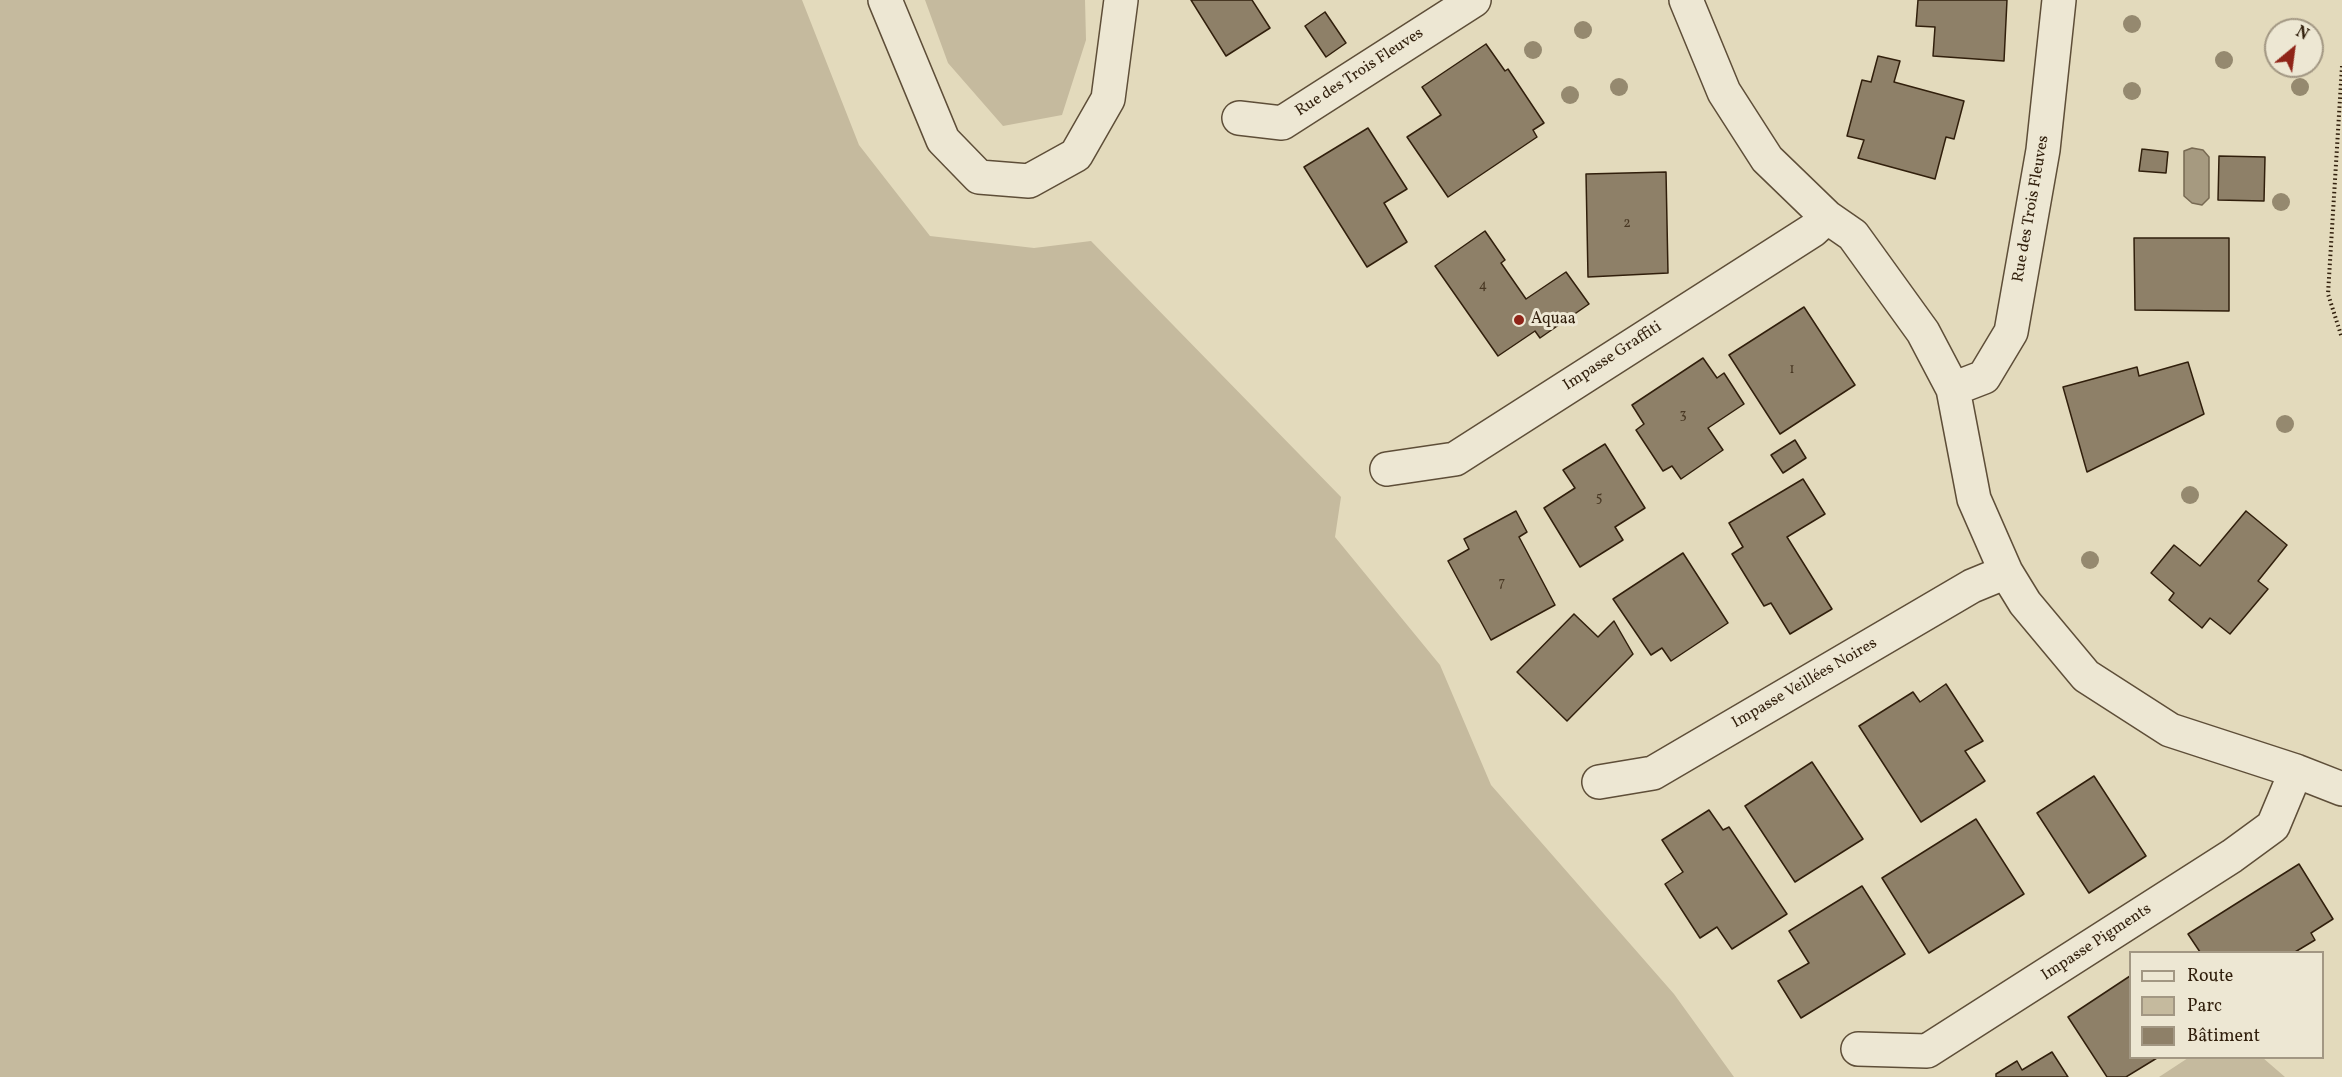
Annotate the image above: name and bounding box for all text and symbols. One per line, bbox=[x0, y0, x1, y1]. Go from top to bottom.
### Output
north arrow bbox=[2264, 18, 2324, 78]
text: N bbox=[2291, 22, 2312, 46]
street label: Rue des Trois Fleuves bbox=[1292, 24, 1428, 122]
street label: Rue des Trois Fleuves bbox=[2010, 134, 2054, 284]
house number: 2 bbox=[1623, 216, 1631, 232]
house number: 4 bbox=[1479, 278, 1487, 294]
place label: Aquaa bbox=[1531, 310, 1576, 330]
marker: Aquaa bbox=[1512, 313, 1526, 327]
street label: Impasse Graffiti bbox=[1560, 318, 1666, 396]
house number: 1 bbox=[1789, 362, 1795, 378]
house number: 3 bbox=[1679, 407, 1687, 423]
house number: 5 bbox=[1596, 490, 1602, 506]
house number: 7 bbox=[1499, 575, 1505, 591]
street label: Impasse Veillées Noires bbox=[1729, 635, 1881, 733]
street label: Impasse Pigments bbox=[2038, 900, 2156, 986]
legend bbox=[2129, 951, 2324, 1059]
text: Route bbox=[2187, 964, 2233, 989]
text: Parc bbox=[2187, 994, 2222, 1019]
text: Bâtiment bbox=[2187, 1024, 2260, 1049]

